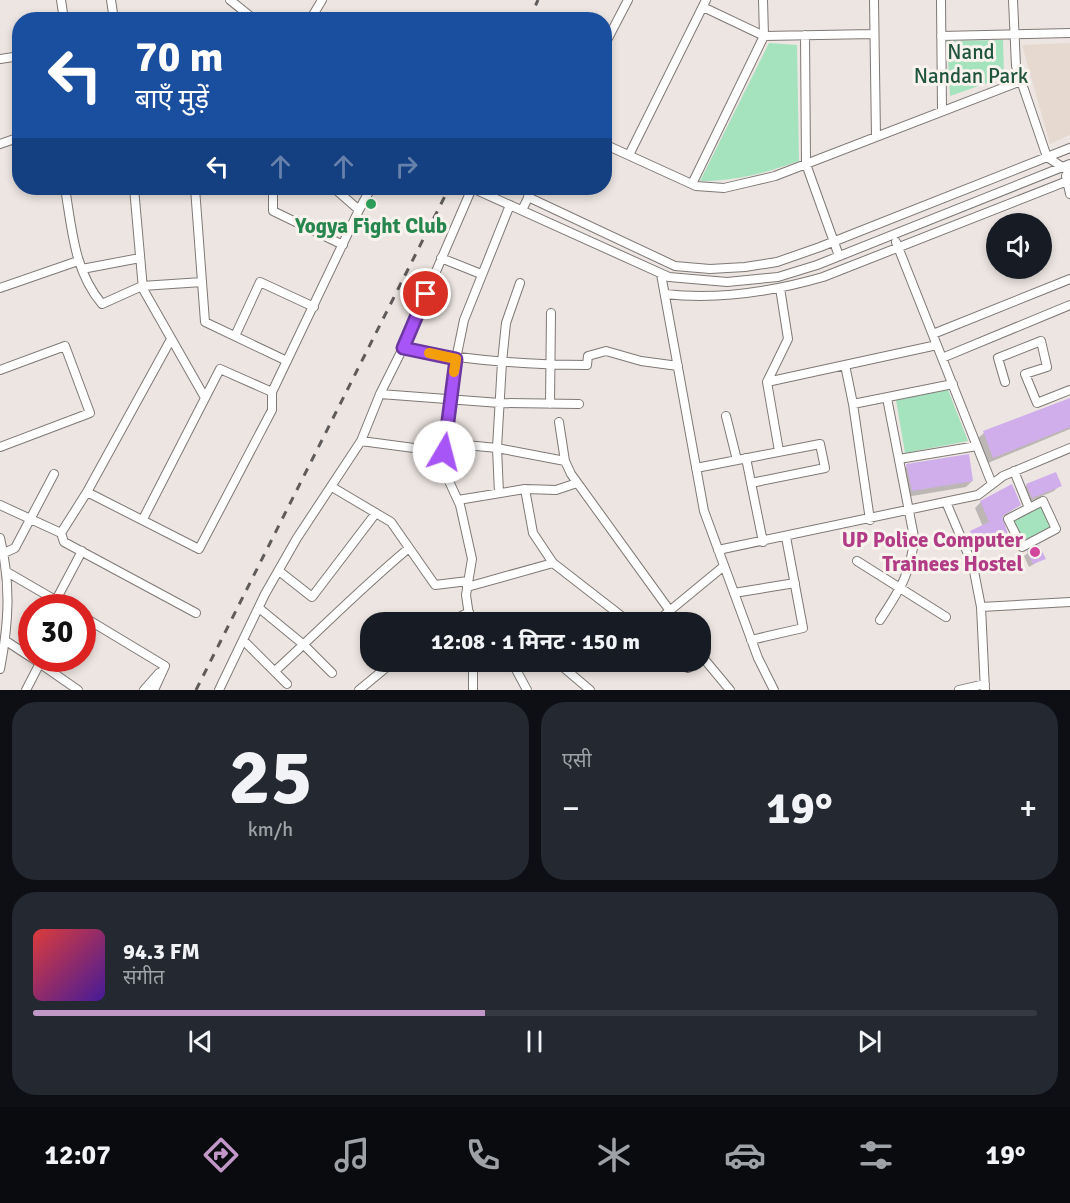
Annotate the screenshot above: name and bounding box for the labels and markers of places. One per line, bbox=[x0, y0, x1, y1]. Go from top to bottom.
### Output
marker: Yogya Fight Club bbox=[364, 197, 378, 211]
place label: Yogya Fight Club bbox=[294, 213, 447, 239]
pin bbox=[400, 268, 451, 319]
place label: UP Police Computer Trainees Hostel bbox=[842, 527, 1024, 577]
marker: UP Police Computer Trainees Hostel bbox=[1028, 545, 1042, 559]

